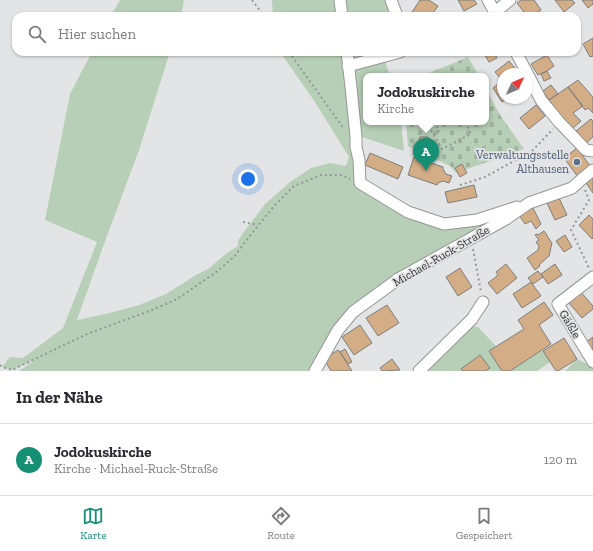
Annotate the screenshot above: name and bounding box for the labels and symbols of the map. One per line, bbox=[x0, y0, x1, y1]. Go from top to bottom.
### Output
north arrow bbox=[497, 68, 533, 104]
pin: A bbox=[413, 138, 439, 171]
place label: Verwaltungsstelle Althausen bbox=[475, 148, 569, 176]
marker: Verwaltungsstelle Althausen bbox=[572, 157, 582, 167]
your location bbox=[238, 169, 258, 189]
street label: Michael-Ruck-Straße bbox=[390, 222, 492, 289]
street label: Gäßle bbox=[556, 307, 584, 341]

